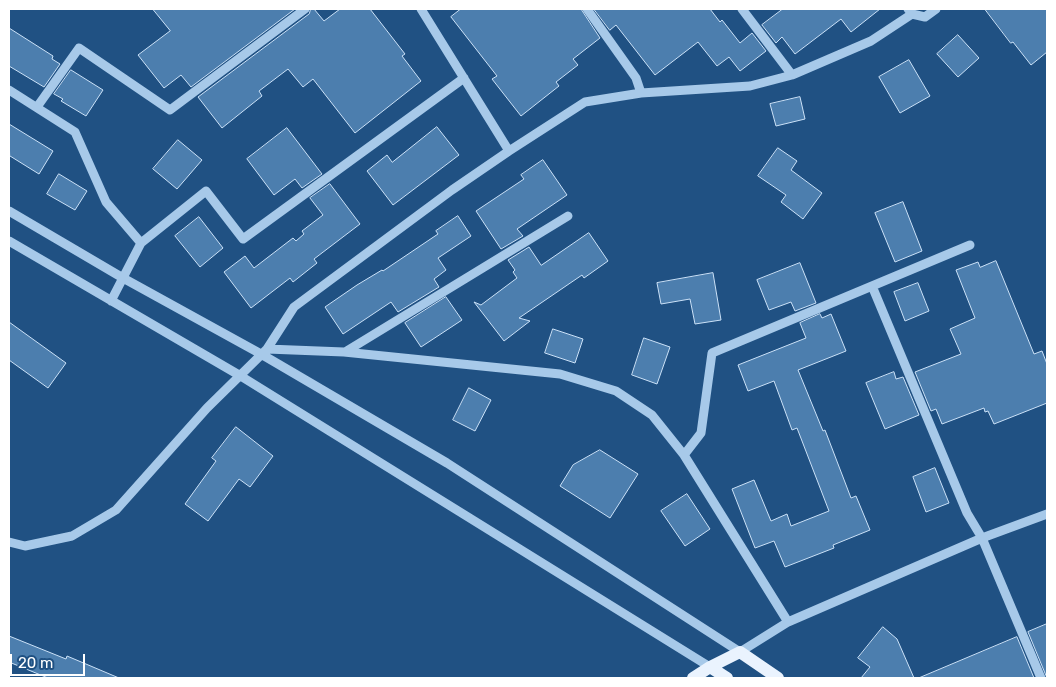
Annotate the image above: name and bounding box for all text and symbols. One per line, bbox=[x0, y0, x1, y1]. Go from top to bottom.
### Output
scale bar bbox=[12, 644, 88, 676]
text: 20 m bbox=[18, 654, 53, 672]

